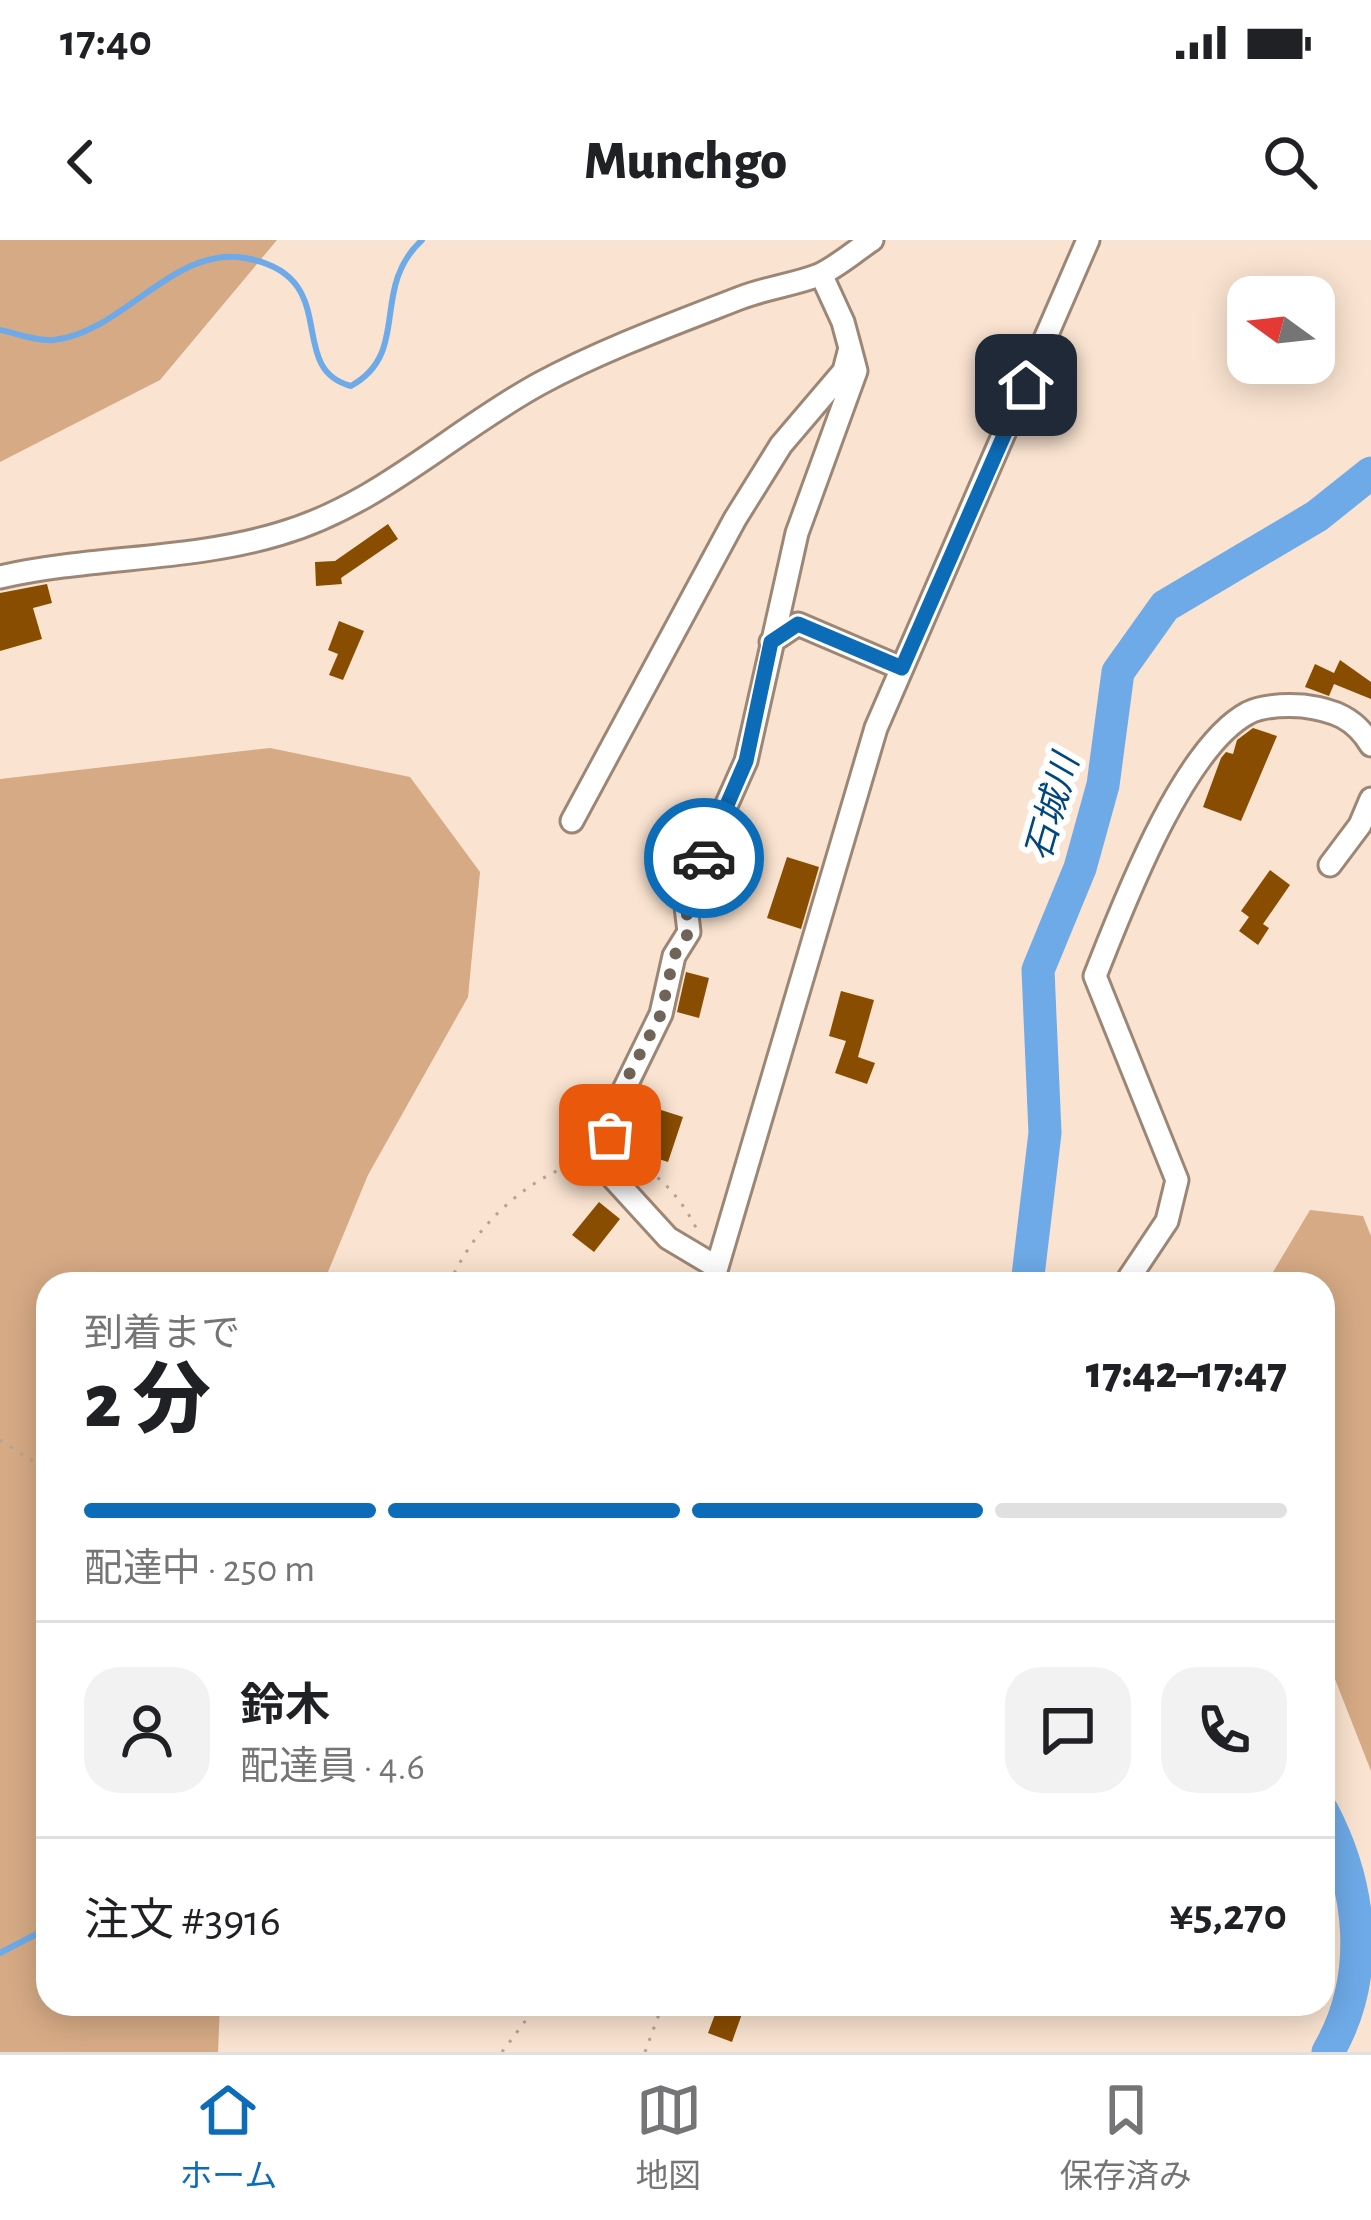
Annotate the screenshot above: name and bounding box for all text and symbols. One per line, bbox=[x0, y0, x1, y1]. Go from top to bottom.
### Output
text: 17:40 bbox=[60, 19, 152, 64]
icon: back bbox=[48, 129, 114, 195]
icon: search bbox=[1257, 129, 1323, 195]
text: Munchgo bbox=[584, 135, 787, 189]
north arrow bbox=[1227, 276, 1335, 384]
map controls bbox=[1227, 276, 1335, 384]
pin bbox=[975, 334, 1077, 436]
icon: home bbox=[993, 352, 1059, 418]
water label: 石城川 bbox=[1019, 746, 1086, 864]
courier bbox=[644, 798, 764, 918]
icon: car bbox=[671, 825, 737, 891]
pin bbox=[559, 1084, 661, 1186]
icon: bag bbox=[577, 1102, 643, 1168]
text: 到着まで bbox=[84, 1315, 240, 1354]
text: 17:42–17:47 bbox=[1086, 1351, 1287, 1396]
text: 2 分 bbox=[84, 1364, 211, 1442]
text: 配達中 · 250 m bbox=[84, 1550, 315, 1589]
button: person bbox=[84, 1667, 210, 1793]
button: chat bbox=[1005, 1667, 1131, 1793]
button: phone bbox=[1161, 1667, 1287, 1793]
text: 鈴木 bbox=[240, 1684, 330, 1729]
text: 配達員 · 4.6 bbox=[240, 1748, 425, 1787]
text: ¥5,270 bbox=[1170, 1893, 1287, 1938]
text: 注文 #3916 bbox=[84, 1899, 281, 1944]
tab: ホーム bbox=[179, 2077, 277, 2198]
tab: 地図 bbox=[636, 2077, 702, 2198]
tab: 保存済み bbox=[1060, 2077, 1192, 2198]

